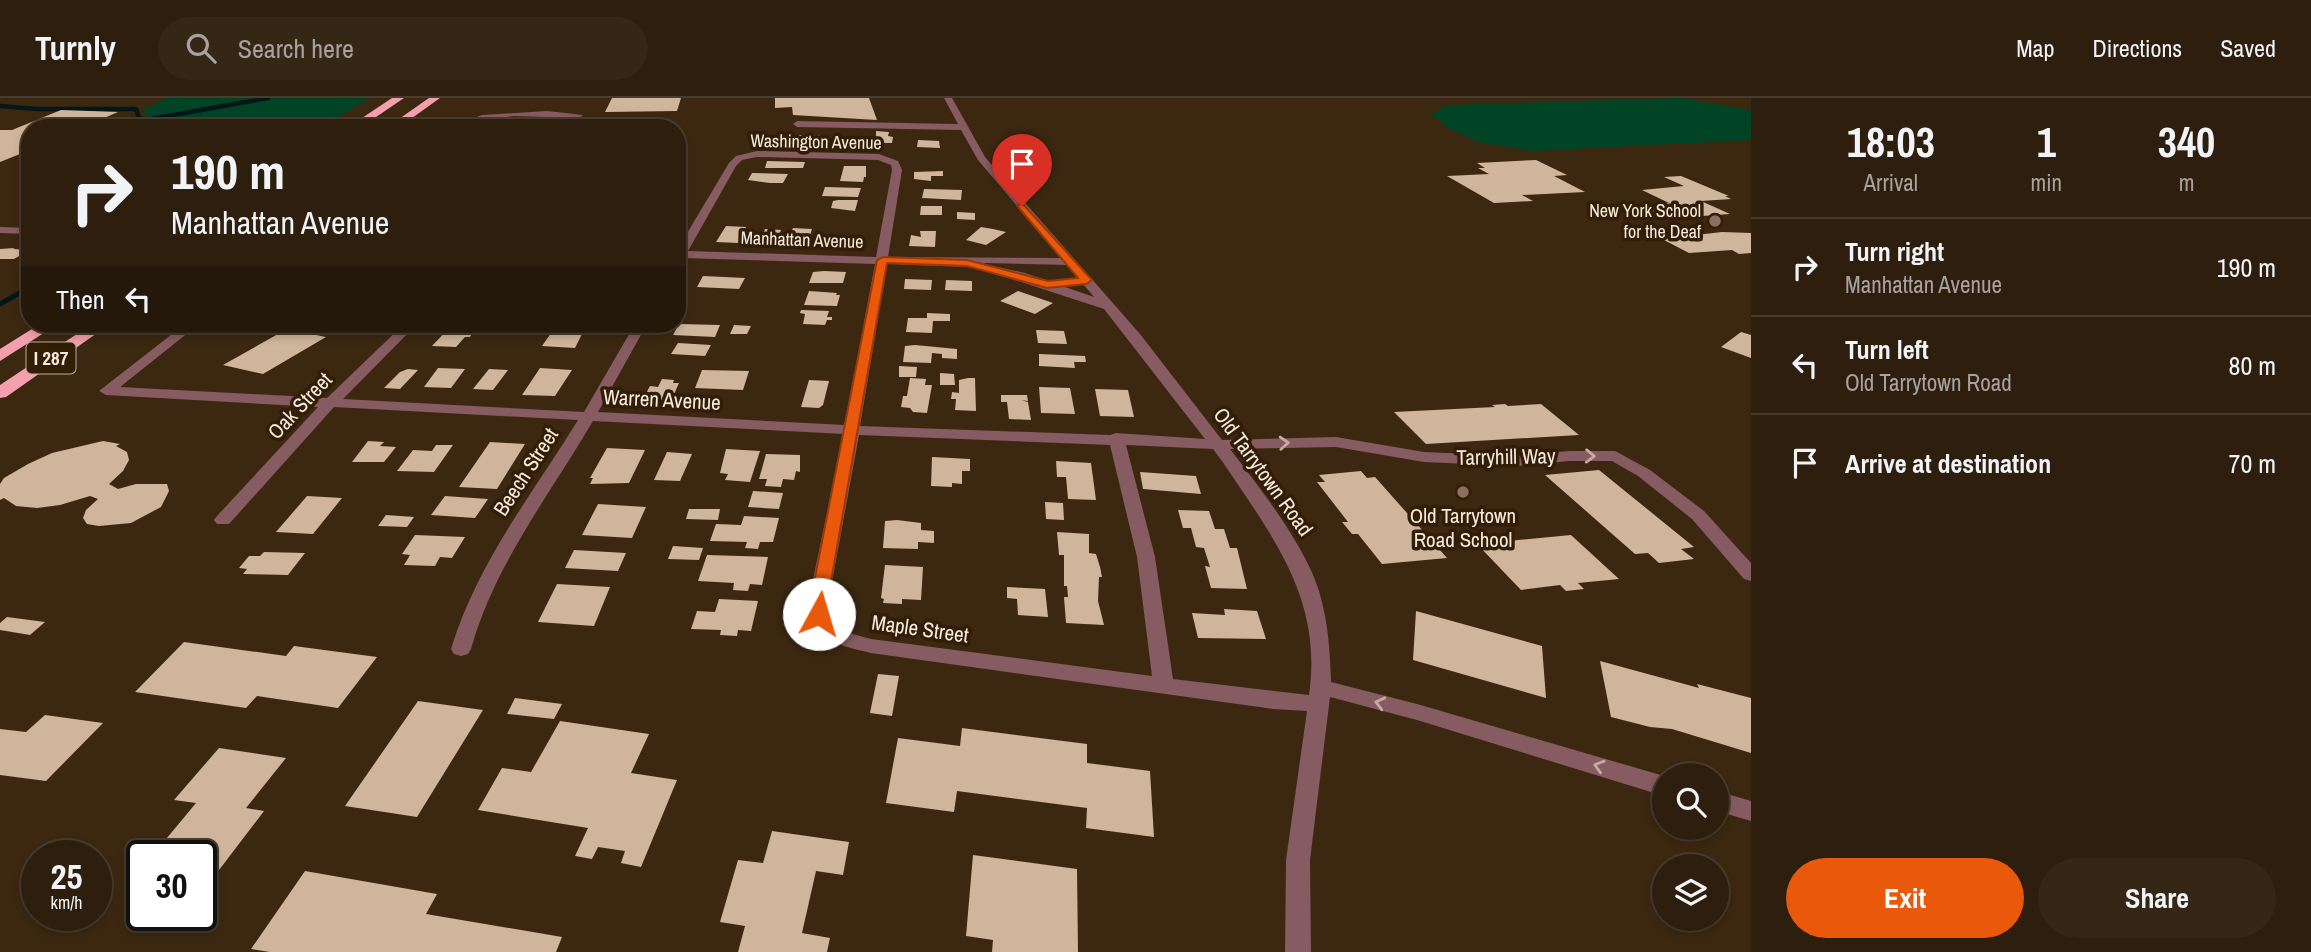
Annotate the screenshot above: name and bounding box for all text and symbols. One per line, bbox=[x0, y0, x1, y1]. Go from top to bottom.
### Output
search box bbox=[158, 17, 648, 80]
text: Turnly bbox=[35, 26, 116, 70]
icon: search bbox=[182, 29, 220, 67]
text: Search here bbox=[238, 31, 354, 66]
text: Map bbox=[2016, 32, 2054, 64]
text: Directions bbox=[2092, 32, 2182, 64]
text: Saved bbox=[2220, 32, 2276, 64]
text: 18:03 bbox=[1847, 114, 1935, 170]
text: 1 bbox=[2037, 114, 2056, 170]
text: 340 bbox=[2158, 114, 2215, 170]
street label: Washington Avenue bbox=[750, 128, 882, 155]
pin bbox=[992, 134, 1052, 206]
text: 190 m bbox=[171, 138, 285, 204]
icon: arrive bbox=[1003, 145, 1041, 183]
icon: right bbox=[56, 147, 147, 238]
text: Arrival bbox=[1864, 167, 1918, 198]
text: min bbox=[2031, 167, 2062, 198]
text: m bbox=[2179, 167, 2194, 198]
place label: New York School for the Deaf bbox=[1589, 198, 1702, 244]
text: Manhattan Avenue bbox=[171, 201, 389, 244]
marker: New York School for the Deaf bbox=[1707, 213, 1723, 229]
street label: Manhattan Avenue bbox=[740, 225, 864, 254]
text: Turn right bbox=[1845, 234, 1944, 269]
icon: right bbox=[1786, 248, 1824, 286]
text: 190 m bbox=[2217, 250, 2276, 285]
text: Manhattan Avenue bbox=[1845, 269, 2002, 300]
icon: left bbox=[119, 280, 157, 318]
text: Then bbox=[56, 282, 105, 317]
text: Turn left bbox=[1845, 332, 1929, 367]
road number: I 287 bbox=[26, 342, 76, 374]
icon: left bbox=[1786, 346, 1824, 384]
text: 80 m bbox=[2229, 348, 2276, 383]
street label: Oak Street bbox=[261, 366, 338, 446]
text: Old Tarrytown Road bbox=[1845, 367, 2012, 398]
street label: Warren Avenue bbox=[602, 382, 722, 417]
street label: Old Tarrytown Road bbox=[1207, 402, 1320, 542]
street label: Beech Street bbox=[486, 422, 565, 521]
one-way arrow bbox=[1279, 435, 1290, 450]
street label: Tarryhill Way bbox=[1456, 441, 1556, 472]
icon: arrive bbox=[1786, 444, 1824, 482]
text: Arrive at destination bbox=[1845, 446, 2051, 481]
text: 70 m bbox=[2229, 446, 2276, 481]
one-way arrow bbox=[1585, 448, 1596, 464]
marker: Old Tarrytown Road School bbox=[1455, 484, 1471, 500]
place label: Old Tarrytown Road School bbox=[1410, 501, 1516, 554]
position arrow bbox=[782, 577, 856, 651]
street label: Maple Street bbox=[870, 607, 971, 650]
one-way arrow bbox=[1374, 697, 1386, 711]
one-way arrow bbox=[1593, 760, 1605, 775]
map controls bbox=[1652, 763, 1729, 931]
button: search bbox=[1652, 763, 1729, 840]
speed limit sign: 30 bbox=[126, 840, 217, 931]
text: 25 bbox=[51, 853, 82, 900]
button: layers bbox=[1652, 854, 1729, 931]
button: Exit bbox=[1786, 858, 2024, 938]
button: Share bbox=[2038, 858, 2276, 938]
text: km/h bbox=[51, 890, 83, 915]

